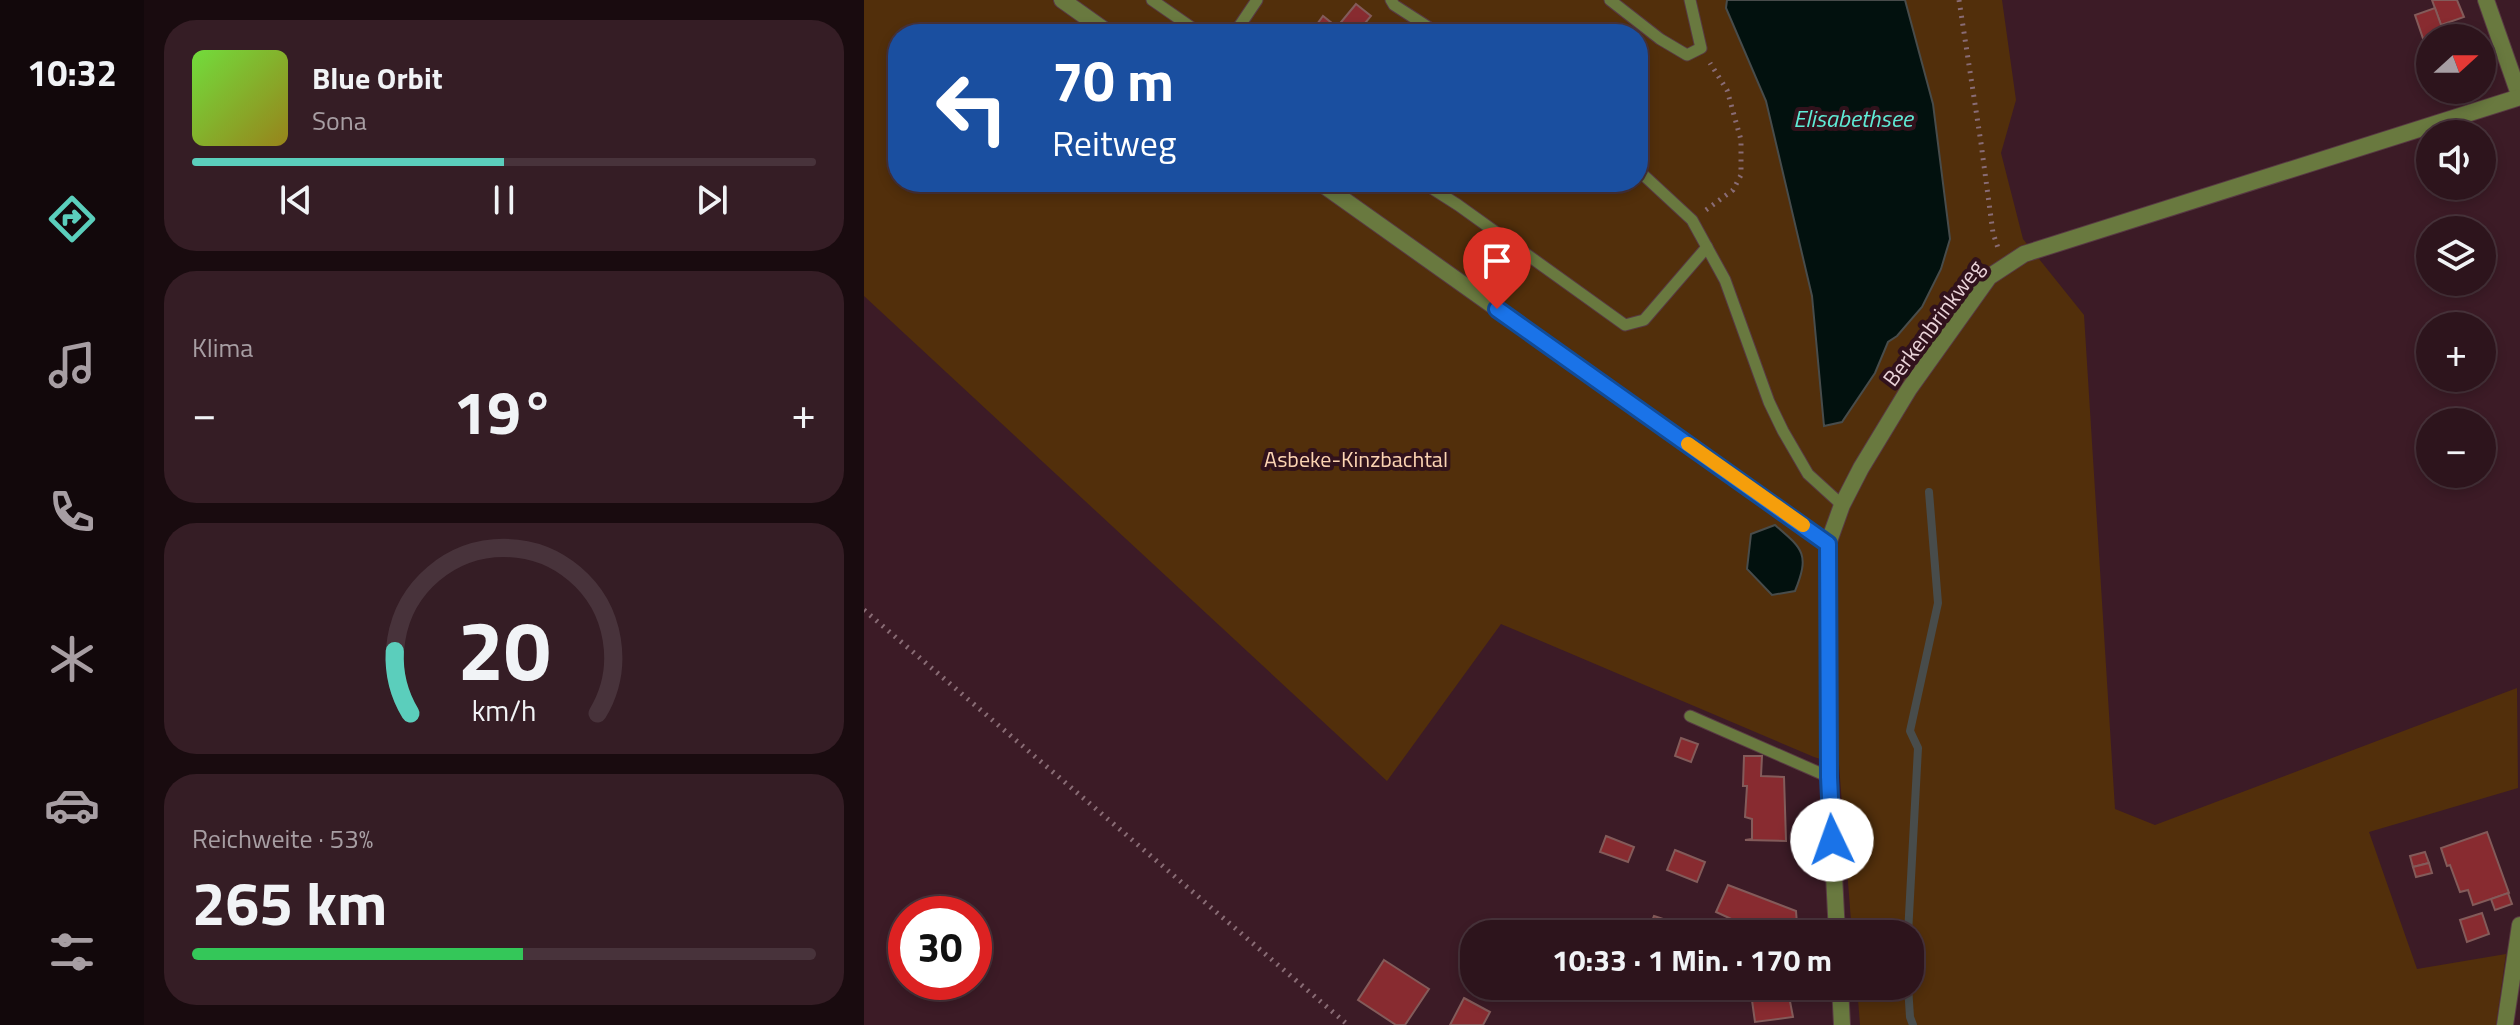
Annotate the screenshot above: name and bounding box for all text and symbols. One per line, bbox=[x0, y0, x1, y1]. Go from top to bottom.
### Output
north arrow bbox=[2416, 24, 2496, 104]
map controls bbox=[2416, 24, 2496, 488]
text: 70 m bbox=[1052, 38, 1174, 123]
text: 10:32 bbox=[27, 45, 117, 100]
text: Blue Orbit bbox=[312, 55, 443, 101]
icon: left bbox=[920, 56, 1024, 160]
water label: Elisabethsee bbox=[1793, 100, 1915, 136]
text: Sona bbox=[312, 101, 367, 140]
text: Reitweg bbox=[1052, 115, 1177, 170]
button: sound bbox=[2416, 120, 2496, 200]
icon: previous bbox=[274, 178, 318, 222]
icon: pause bbox=[482, 178, 526, 222]
icon: next bbox=[690, 178, 734, 222]
icon: directions bbox=[44, 191, 100, 247]
button: layers bbox=[2416, 216, 2496, 296]
pin bbox=[1463, 227, 1531, 309]
icon: arrive bbox=[1475, 239, 1519, 283]
street label: Berkenbrinkweg bbox=[1874, 253, 1992, 393]
button: + bbox=[2416, 312, 2496, 392]
text: Klima bbox=[192, 328, 253, 367]
icon: music bbox=[44, 337, 100, 393]
text: 19° bbox=[454, 366, 554, 457]
text: − bbox=[192, 379, 217, 446]
text: + bbox=[791, 379, 816, 446]
button: − bbox=[2416, 408, 2496, 488]
park label: Asbeke-Kinzbachtal bbox=[1264, 442, 1448, 476]
icon: phone bbox=[44, 484, 100, 540]
text: 20 bbox=[457, 586, 551, 712]
icon: climate bbox=[44, 631, 100, 687]
text: km/h bbox=[472, 689, 536, 732]
icon: car bbox=[44, 777, 100, 833]
position arrow bbox=[1790, 798, 1874, 882]
text: Reichweite · 53% bbox=[192, 819, 373, 858]
text: 265 km bbox=[192, 857, 387, 948]
speed limit sign: 30 bbox=[888, 896, 992, 1000]
icon: filters bbox=[44, 924, 100, 980]
text: 10:33 · 1 Min. · 170 m bbox=[1552, 937, 1832, 983]

